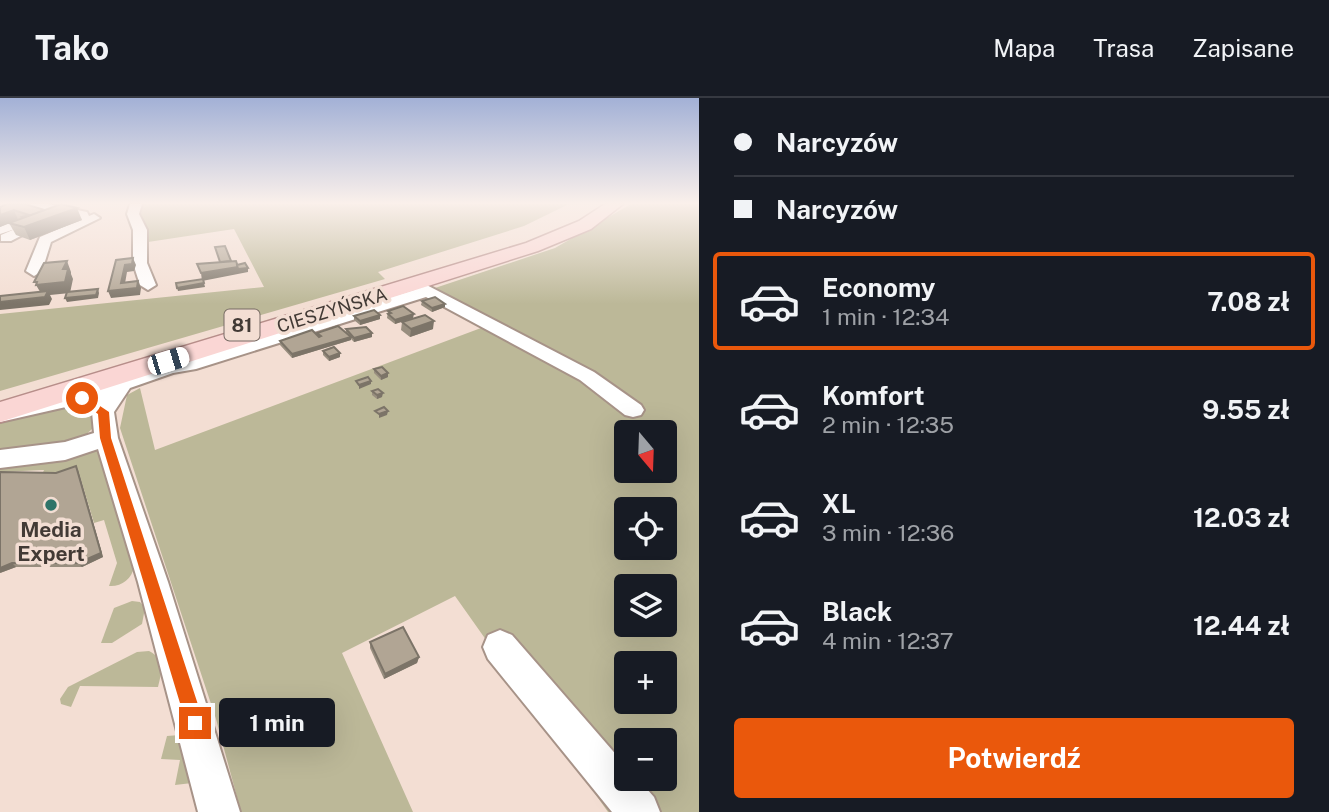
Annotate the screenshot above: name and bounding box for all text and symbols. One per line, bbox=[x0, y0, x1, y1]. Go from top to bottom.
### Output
text: Tako bbox=[35, 29, 109, 67]
text: Mapa bbox=[993, 34, 1055, 62]
text: Trasa bbox=[1093, 34, 1154, 62]
text: Zapisane bbox=[1192, 34, 1294, 62]
text: Narcyzów bbox=[776, 127, 898, 158]
text: Narcyzów bbox=[776, 194, 898, 225]
icon: car bbox=[738, 270, 801, 333]
text: Economy bbox=[822, 272, 935, 303]
street label: CIESZYŃSKA bbox=[274, 282, 390, 337]
text: 7.08 zł bbox=[1207, 286, 1290, 317]
text: 1 min · 12:34 bbox=[822, 303, 949, 330]
road number: 81 bbox=[224, 310, 260, 341]
car bbox=[145, 345, 192, 377]
icon: car bbox=[738, 378, 801, 441]
text: Komfort bbox=[822, 380, 924, 411]
route start bbox=[66, 382, 98, 414]
text: 9.55 zł bbox=[1202, 394, 1290, 425]
text: 2 min · 12:35 bbox=[822, 411, 954, 438]
north arrow bbox=[614, 420, 677, 483]
map controls bbox=[614, 420, 677, 791]
icon: car bbox=[738, 486, 801, 549]
text: XL bbox=[822, 488, 856, 519]
marker: Media Expert bbox=[43, 497, 59, 513]
button: locate bbox=[614, 497, 677, 560]
text: 12.03 zł bbox=[1193, 502, 1290, 533]
place label: Media Expert bbox=[17, 517, 85, 566]
text: 3 min · 12:36 bbox=[822, 519, 954, 546]
button: layers bbox=[614, 574, 677, 637]
icon: car bbox=[738, 594, 801, 657]
text: Black bbox=[822, 596, 892, 627]
text: 12.44 zł bbox=[1193, 610, 1290, 641]
text: 4 min · 12:37 bbox=[822, 627, 954, 654]
button: + bbox=[614, 651, 677, 714]
callout: 1 min bbox=[220, 698, 335, 748]
route end bbox=[179, 707, 211, 739]
text: 1 min bbox=[249, 709, 305, 736]
button: Potwierdź bbox=[734, 718, 1294, 798]
button: − bbox=[614, 728, 677, 791]

